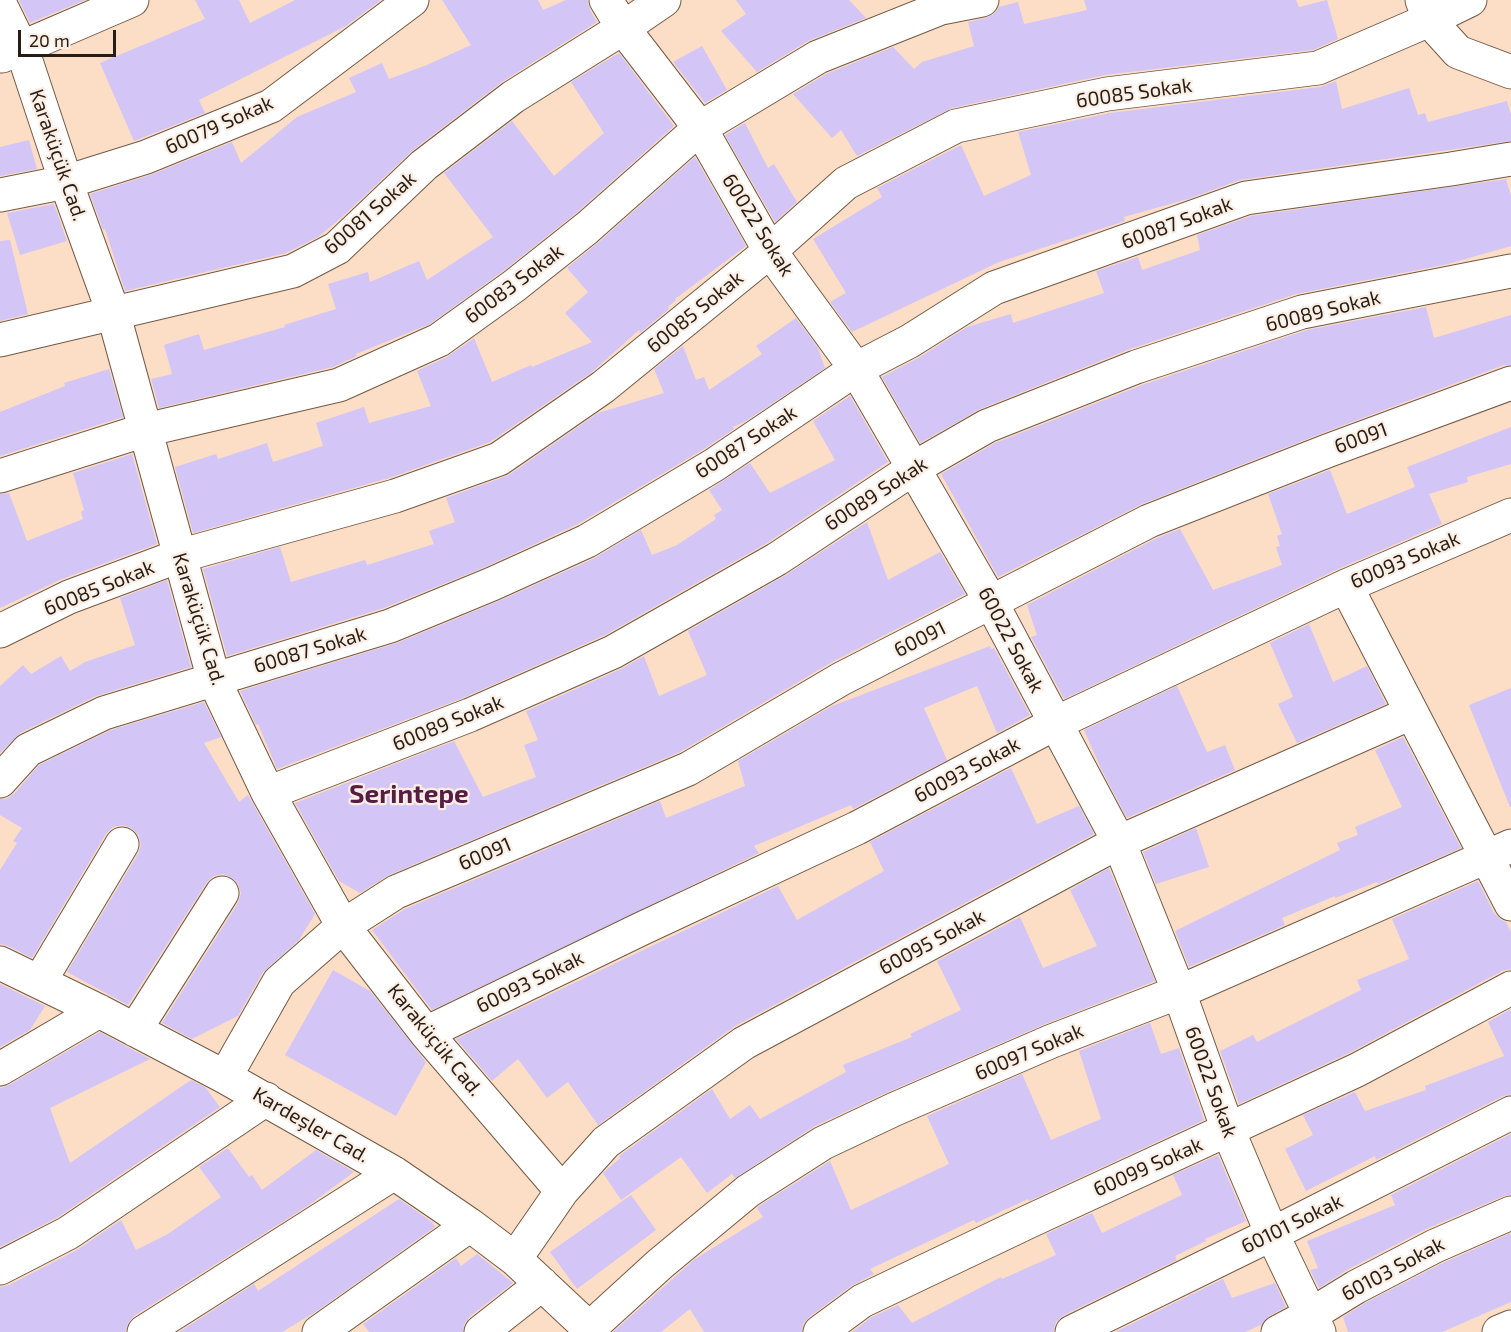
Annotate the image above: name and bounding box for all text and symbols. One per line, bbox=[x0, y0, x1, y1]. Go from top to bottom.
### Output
scale bar bbox=[21, 18, 118, 56]
text: 20 m bbox=[29, 29, 70, 51]
street label: 60085 Sokak bbox=[1074, 73, 1194, 113]
street label: Karaküçük Cad. bbox=[24, 86, 92, 224]
street label: 60079 Sokak bbox=[161, 91, 277, 159]
street label: 60081 Sokak bbox=[319, 167, 421, 259]
street label: 60022 Sokak bbox=[717, 169, 799, 281]
street label: 60087 Sokak bbox=[1118, 192, 1236, 254]
street label: 60083 Sokak bbox=[460, 239, 568, 329]
street label: 60085 Sokak bbox=[642, 266, 748, 358]
street label: 60089 Sokak bbox=[1263, 285, 1383, 337]
street label: 60087 Sokak bbox=[691, 400, 801, 484]
street label: 60091 bbox=[1331, 417, 1391, 459]
street label: 60089 Sokak bbox=[820, 452, 932, 536]
street label: 60093 Sokak bbox=[1347, 526, 1463, 594]
street label: Karaküçük Cad. bbox=[167, 550, 231, 688]
street label: 60085 Sokak bbox=[40, 555, 158, 621]
street label: 60022 Sokak bbox=[973, 583, 1049, 697]
street label: 60091 bbox=[890, 616, 950, 662]
street label: 60087 Sokak bbox=[251, 622, 369, 678]
street label: 60089 Sokak bbox=[389, 690, 507, 756]
street label: 60093 Sokak bbox=[910, 732, 1024, 808]
district label: Serintepe bbox=[349, 778, 469, 810]
street label: 60091 bbox=[455, 832, 515, 876]
street label: 60095 Sokak bbox=[875, 904, 989, 980]
street label: 60093 Sokak bbox=[472, 946, 588, 1018]
street label: Karaküçük Cad. bbox=[382, 979, 488, 1101]
street label: 60097 Sokak bbox=[971, 1018, 1087, 1086]
street label: 60022 Sokak bbox=[1180, 1023, 1242, 1141]
street label: Kardeşler Cad. bbox=[248, 1082, 374, 1168]
street label: 60099 Sokak bbox=[1090, 1132, 1206, 1202]
street label: 60101 Sokak bbox=[1237, 1189, 1347, 1259]
street label: 60103 Sokak bbox=[1337, 1232, 1449, 1306]

